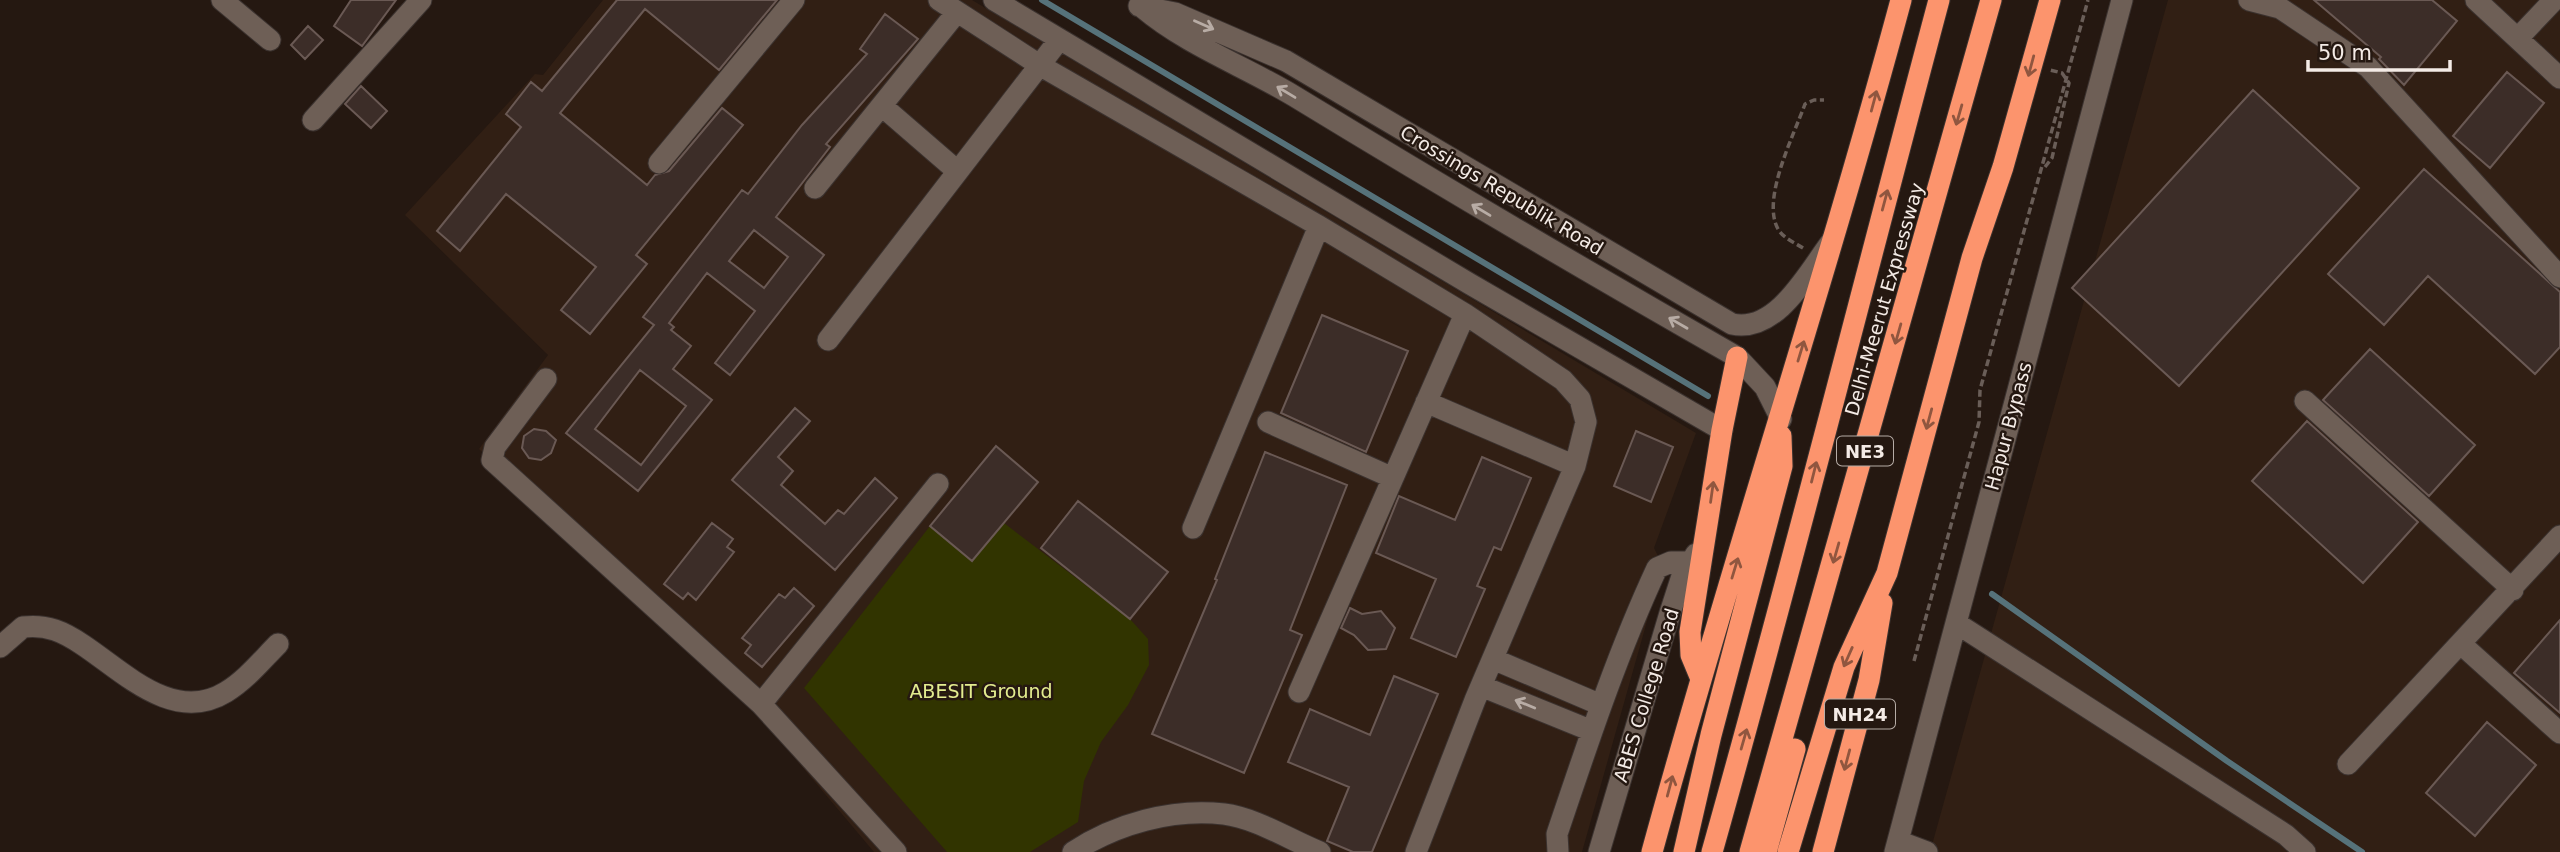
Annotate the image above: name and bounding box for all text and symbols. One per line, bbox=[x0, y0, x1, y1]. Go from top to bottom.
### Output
one-way arrow bbox=[1193, 19, 1214, 32]
scale bar bbox=[2308, 28, 2450, 72]
text: 50 m bbox=[2318, 41, 2372, 65]
one-way arrow bbox=[2024, 55, 2037, 77]
one-way arrow bbox=[1277, 84, 1297, 98]
one-way arrow bbox=[1868, 90, 1881, 113]
one-way arrow bbox=[1952, 104, 1965, 126]
street label: Crossings Republik Road bbox=[1397, 121, 1607, 259]
street label: Delhi-Meerut Expressway bbox=[1840, 180, 1928, 418]
one-way arrow bbox=[1879, 189, 1892, 212]
one-way arrow bbox=[1471, 202, 1491, 216]
one-way arrow bbox=[1668, 316, 1689, 329]
one-way arrow bbox=[1890, 323, 1903, 345]
one-way arrow bbox=[1796, 340, 1809, 362]
street label: Hapur Bypass bbox=[1980, 360, 2036, 492]
one-way arrow bbox=[1922, 407, 1935, 430]
road number: NE3 bbox=[1837, 436, 1893, 466]
one-way arrow bbox=[1808, 461, 1821, 484]
one-way arrow bbox=[1706, 481, 1719, 504]
one-way arrow bbox=[1828, 542, 1841, 564]
one-way arrow bbox=[1729, 557, 1742, 579]
street label: ABES College Road bbox=[1609, 605, 1683, 785]
one-way arrow bbox=[1841, 646, 1854, 668]
park label: ABESIT Ground bbox=[909, 680, 1053, 702]
one-way arrow bbox=[1515, 696, 1537, 709]
road number: NH24 bbox=[1825, 700, 1895, 728]
one-way arrow bbox=[1738, 728, 1751, 751]
one-way arrow bbox=[1840, 748, 1853, 770]
one-way arrow bbox=[1664, 775, 1677, 798]

